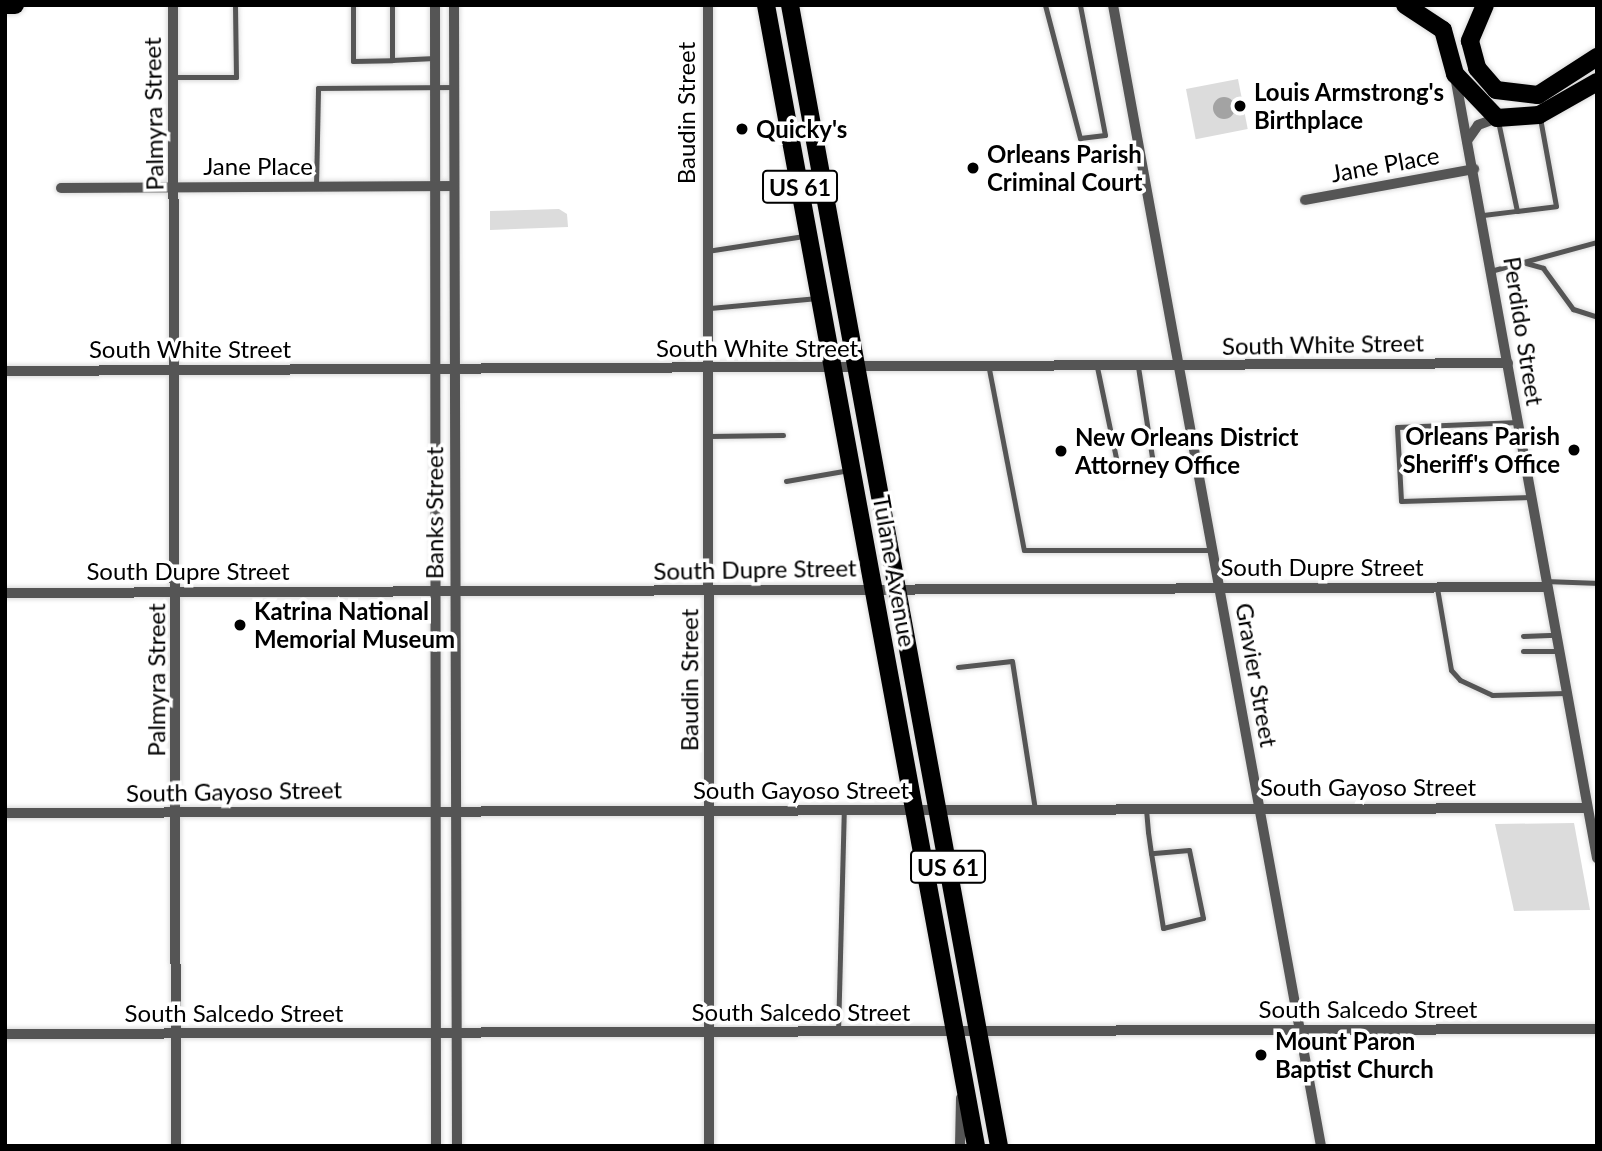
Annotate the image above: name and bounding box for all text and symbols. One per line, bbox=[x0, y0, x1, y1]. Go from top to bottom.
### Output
street label: Palmyra Street bbox=[137, 37, 169, 191]
street label: Baudin Street bbox=[672, 42, 700, 184]
place label: Louis Armstrong's Birthplace bbox=[1254, 78, 1445, 134]
marker: Louis Armstrong's Birthplace bbox=[1232, 98, 1248, 114]
place label: Quicky's bbox=[756, 115, 847, 143]
marker: Quicky's bbox=[734, 121, 750, 137]
place label: Orleans Parish Criminal Court bbox=[987, 140, 1142, 196]
street label: Jane Place bbox=[1329, 140, 1441, 188]
street label: Jane Place bbox=[203, 152, 313, 180]
marker: Orleans Parish Criminal Court bbox=[965, 160, 981, 176]
road number: US 61 bbox=[762, 168, 838, 206]
street label: Perdido Street bbox=[1498, 255, 1550, 407]
street label: South White Street bbox=[1222, 328, 1424, 360]
street label: South White Street bbox=[656, 334, 858, 362]
street label: South White Street bbox=[89, 335, 291, 363]
place label: Orleans Parish Sheriff's Office bbox=[1402, 422, 1560, 478]
place label: New Orleans District Attorney Office bbox=[1075, 423, 1299, 479]
marker: Orleans Parish Sheriff's Office bbox=[1566, 442, 1582, 458]
marker: New Orleans District Attorney Office bbox=[1053, 443, 1069, 459]
street label: Banks Street bbox=[420, 447, 448, 579]
street label: Tulane Avenue bbox=[867, 493, 923, 649]
street label: South Dupre Street bbox=[653, 553, 857, 585]
street label: South Dupre Street bbox=[1220, 553, 1424, 581]
street label: South Dupre Street bbox=[86, 557, 290, 585]
place label: Katrina National Memorial Museum bbox=[254, 597, 455, 653]
street label: Gravier Street bbox=[1230, 600, 1284, 750]
street label: Palmyra Street bbox=[142, 603, 170, 757]
street label: Baudin Street bbox=[675, 609, 703, 751]
marker: Katrina National Memorial Museum bbox=[232, 617, 248, 633]
street label: South Gayoso Street bbox=[1260, 773, 1476, 801]
street label: South Gayoso Street bbox=[126, 775, 342, 807]
street label: South Gayoso Street bbox=[693, 776, 909, 804]
road number: US 61 bbox=[909, 848, 986, 887]
street label: South Salcedo Street bbox=[1259, 995, 1477, 1023]
street label: South Salcedo Street bbox=[692, 998, 910, 1026]
street label: South Salcedo Street bbox=[125, 999, 343, 1027]
place label: Mount Paron Baptist Church bbox=[1275, 1027, 1434, 1083]
marker: Mount Paron Baptist Church bbox=[1253, 1047, 1269, 1063]

